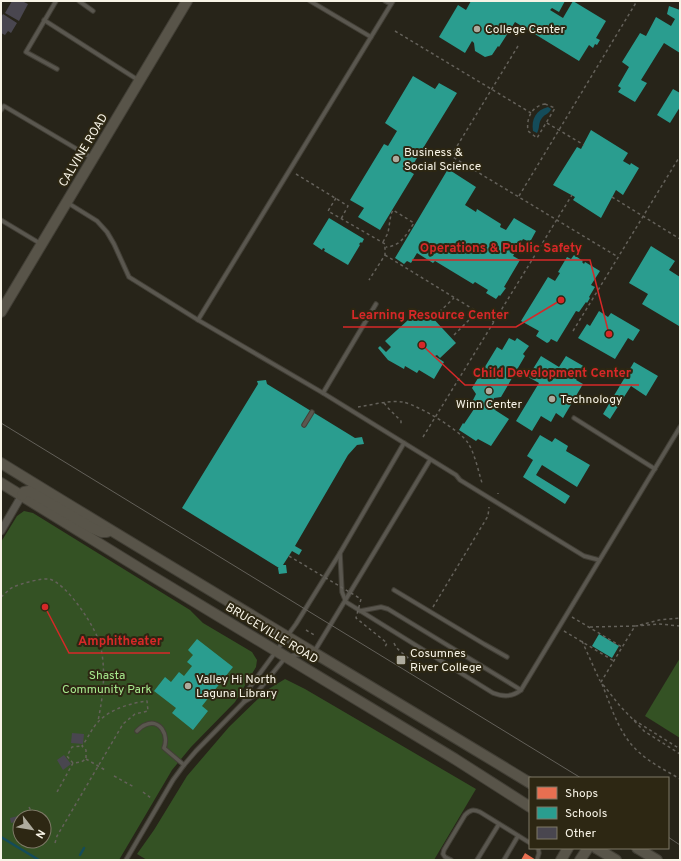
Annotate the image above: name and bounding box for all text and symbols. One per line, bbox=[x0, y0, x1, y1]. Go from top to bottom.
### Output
place label: College Center bbox=[485, 22, 565, 38]
marker: College Center bbox=[472, 24, 482, 34]
street label: CALVINE ROAD bbox=[56, 111, 112, 190]
place label: Business & Social Science bbox=[404, 145, 481, 175]
marker: Business & Social Science bbox=[391, 154, 401, 164]
callout: Operations & Public Safety bbox=[412, 235, 590, 260]
text: Operations & Public Safety bbox=[420, 241, 583, 257]
callout: Learning Resource Center bbox=[343, 302, 516, 327]
text: Learning Resource Center bbox=[351, 308, 509, 324]
callout: Child Development Center bbox=[465, 360, 639, 385]
text: Child Development Center bbox=[473, 366, 632, 382]
marker: Winn Center bbox=[484, 386, 494, 396]
place label: Technology bbox=[560, 392, 622, 408]
marker: Technology bbox=[547, 394, 557, 404]
place label: Winn Center bbox=[456, 397, 522, 413]
street label: BRUCEVILLE ROAD bbox=[222, 600, 321, 668]
callout: Amphitheater bbox=[69, 628, 170, 653]
text: Amphitheater bbox=[78, 634, 163, 650]
place label: Cosumnes River College bbox=[410, 646, 482, 676]
marker: Cosumnes River College bbox=[395, 654, 407, 666]
park label: Shasta Community Park bbox=[62, 668, 152, 698]
place label: Valley Hi North Laguna Library bbox=[196, 672, 277, 702]
marker: Valley Hi North Laguna Library bbox=[183, 681, 193, 691]
legend bbox=[529, 777, 669, 849]
text: Shops bbox=[565, 786, 598, 802]
text: Schools bbox=[565, 806, 607, 822]
north arrow bbox=[12, 809, 52, 849]
text: Other bbox=[565, 826, 597, 842]
text: N bbox=[32, 827, 48, 841]

